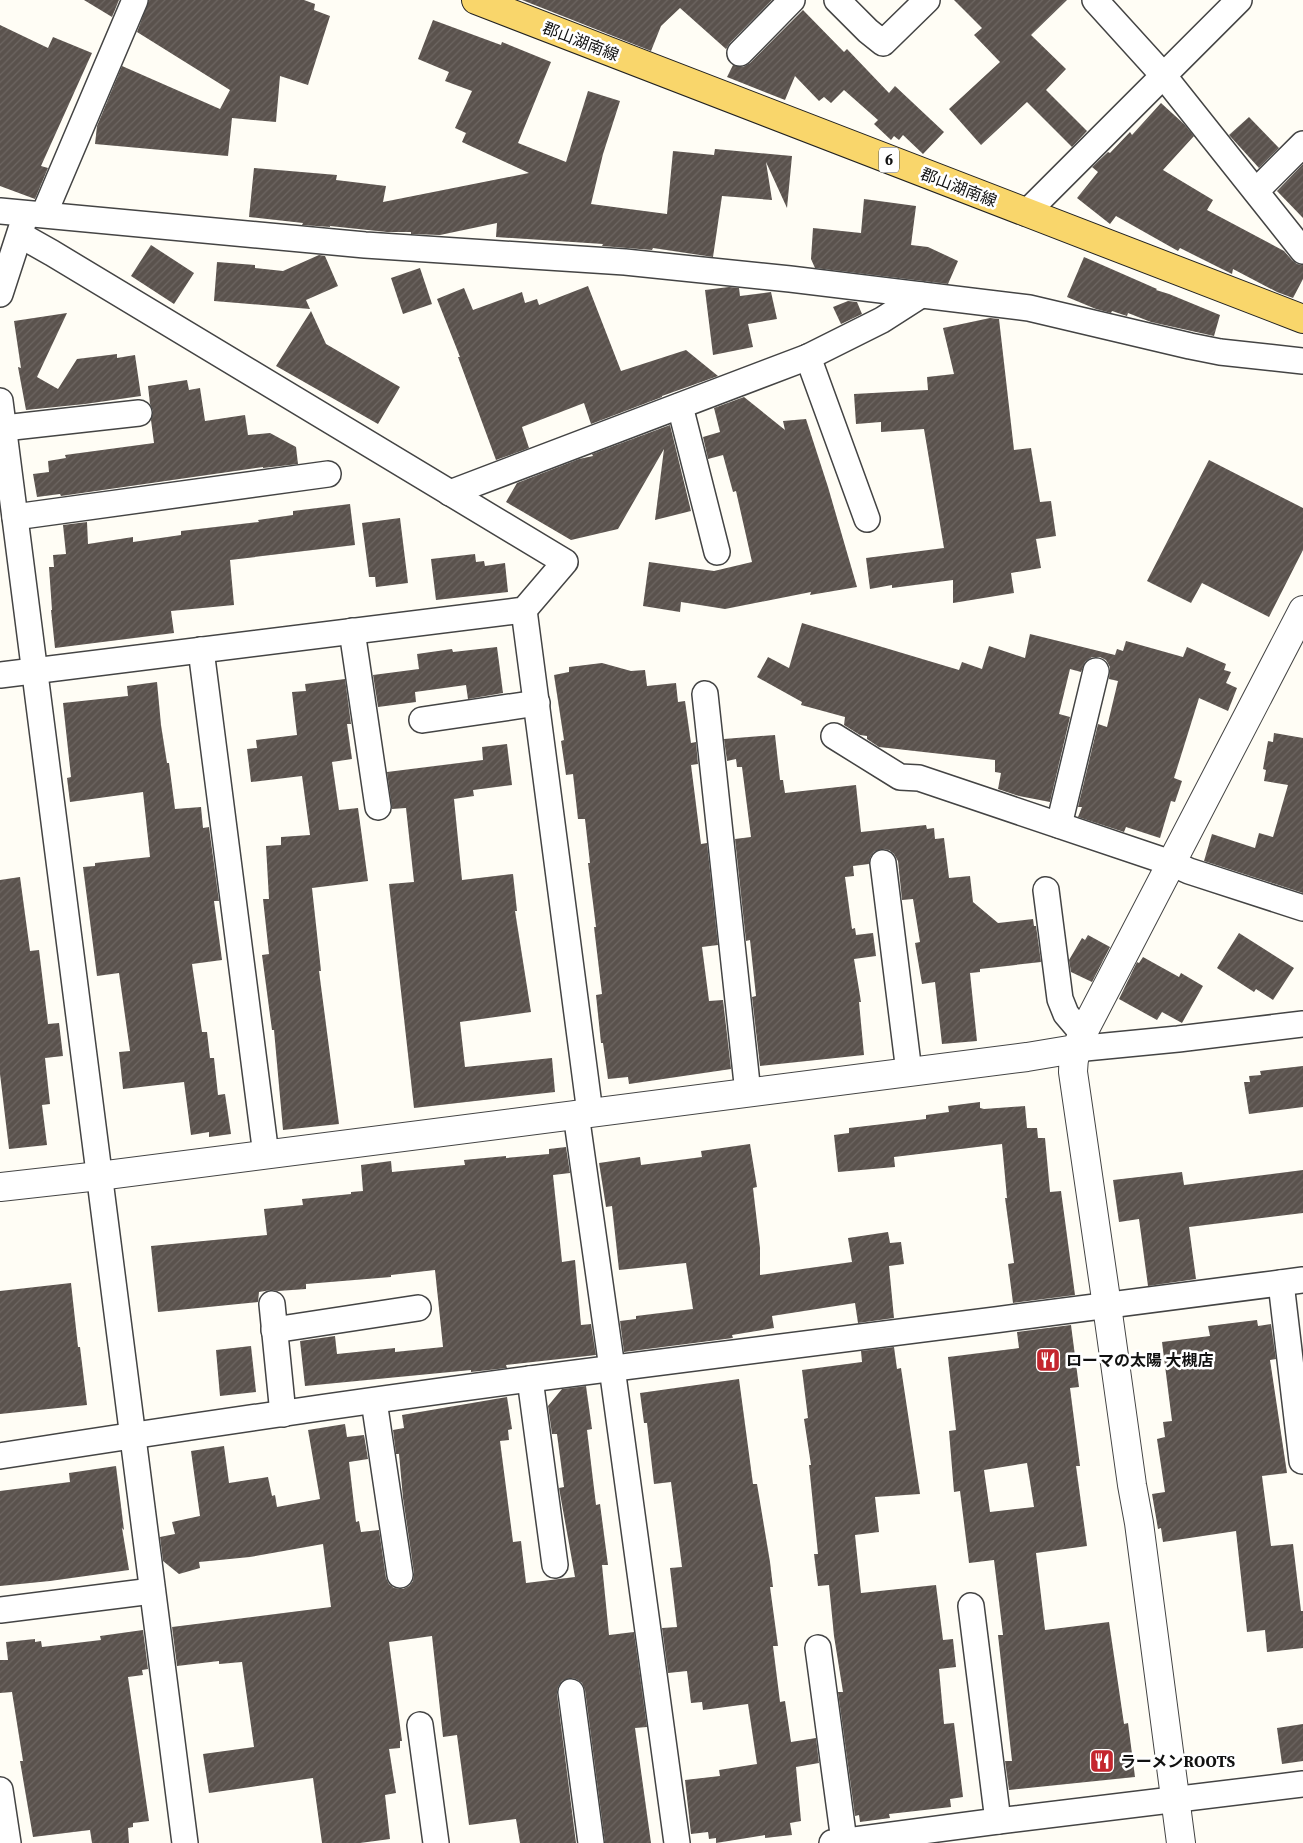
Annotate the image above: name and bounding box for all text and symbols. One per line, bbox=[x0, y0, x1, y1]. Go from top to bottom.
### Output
street label: 郡山湖南線 bbox=[540, 16, 622, 66]
road number: 6 bbox=[879, 148, 899, 172]
street label: 郡山湖南線 bbox=[918, 162, 1000, 212]
restaurant icon: ローマの太陽 大槻店 bbox=[1035, 1347, 1061, 1373]
place label: ローマの太陽 大槻店 bbox=[1066, 1349, 1213, 1371]
restaurant icon: ラーメンROOTS bbox=[1089, 1748, 1115, 1774]
place label: ラーメンROOTS bbox=[1120, 1750, 1235, 1772]

